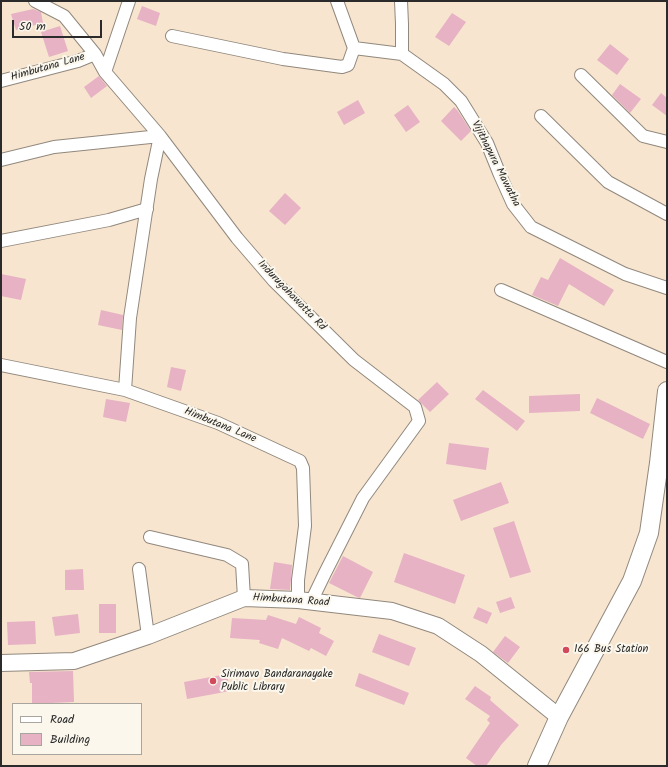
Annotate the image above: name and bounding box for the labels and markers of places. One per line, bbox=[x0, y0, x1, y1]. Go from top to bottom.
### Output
place label: 166 Bus Station bbox=[574, 643, 648, 657]
marker: 166 Bus Station bbox=[561, 645, 571, 655]
place label: Sirimavo Bandaranayake Public Library bbox=[221, 668, 333, 694]
marker: Sirimavo Bandaranayake Public Library bbox=[208, 676, 218, 686]

